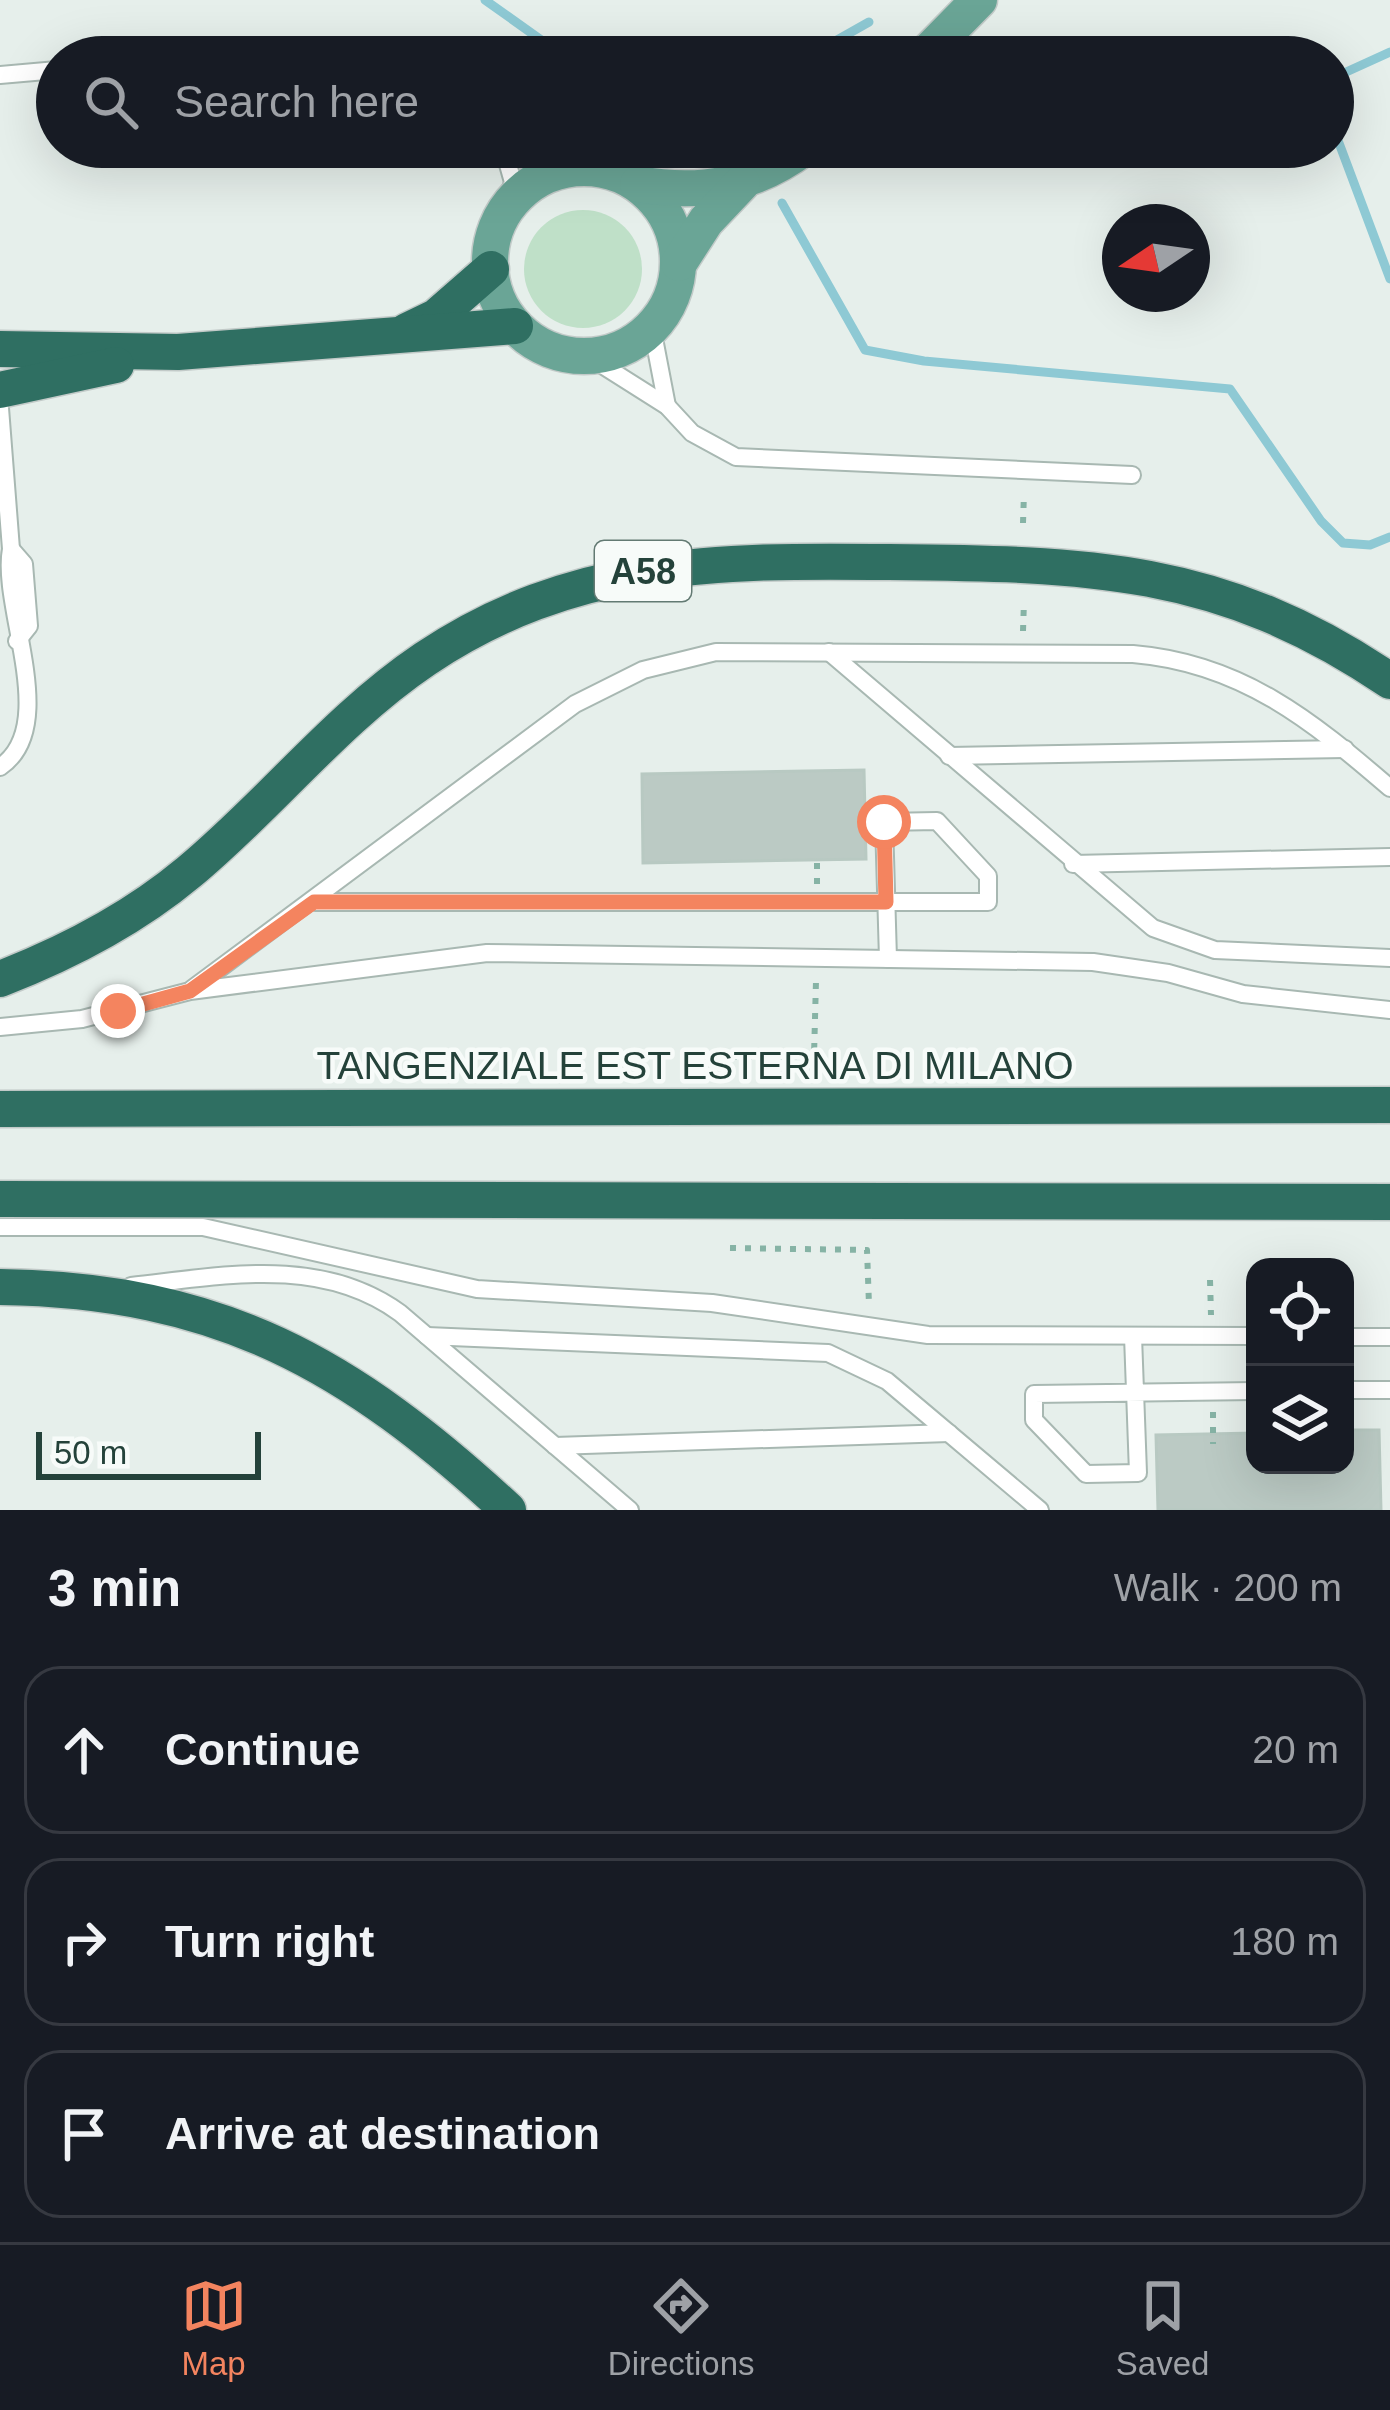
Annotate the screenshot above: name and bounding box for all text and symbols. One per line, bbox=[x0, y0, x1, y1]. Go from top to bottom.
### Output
search box bbox=[36, 36, 1354, 168]
icon: search bbox=[78, 69, 144, 135]
text: Search here bbox=[174, 76, 419, 127]
north arrow bbox=[1102, 204, 1210, 312]
road number: A58 bbox=[595, 541, 691, 601]
route start bbox=[857, 795, 911, 849]
route end bbox=[91, 984, 145, 1038]
street label: TANGENZIALE EST ESTERNA DI MILANO bbox=[316, 1044, 1074, 1087]
map controls bbox=[1246, 1258, 1354, 1474]
button: locate bbox=[1246, 1258, 1354, 1366]
button: layers bbox=[1246, 1366, 1354, 1474]
scale bar bbox=[36, 1426, 261, 1479]
text: 50 m bbox=[54, 1434, 127, 1471]
text: 3 min bbox=[48, 1560, 181, 1617]
text: Walk · 200 m bbox=[1114, 1566, 1342, 1609]
icon: ahead bbox=[51, 1717, 117, 1783]
text: Continue bbox=[165, 1724, 360, 1775]
text: 20 m bbox=[1252, 1728, 1339, 1771]
icon: right bbox=[51, 1909, 117, 1975]
text: Turn right bbox=[165, 1916, 374, 1967]
text: 180 m bbox=[1231, 1920, 1339, 1963]
icon: arrive bbox=[51, 2101, 117, 2167]
text: Arrive at destination bbox=[165, 2108, 600, 2159]
tab: Map bbox=[181, 2273, 247, 2383]
tab: Directions bbox=[608, 2273, 755, 2383]
tab: Saved bbox=[1116, 2273, 1209, 2383]

